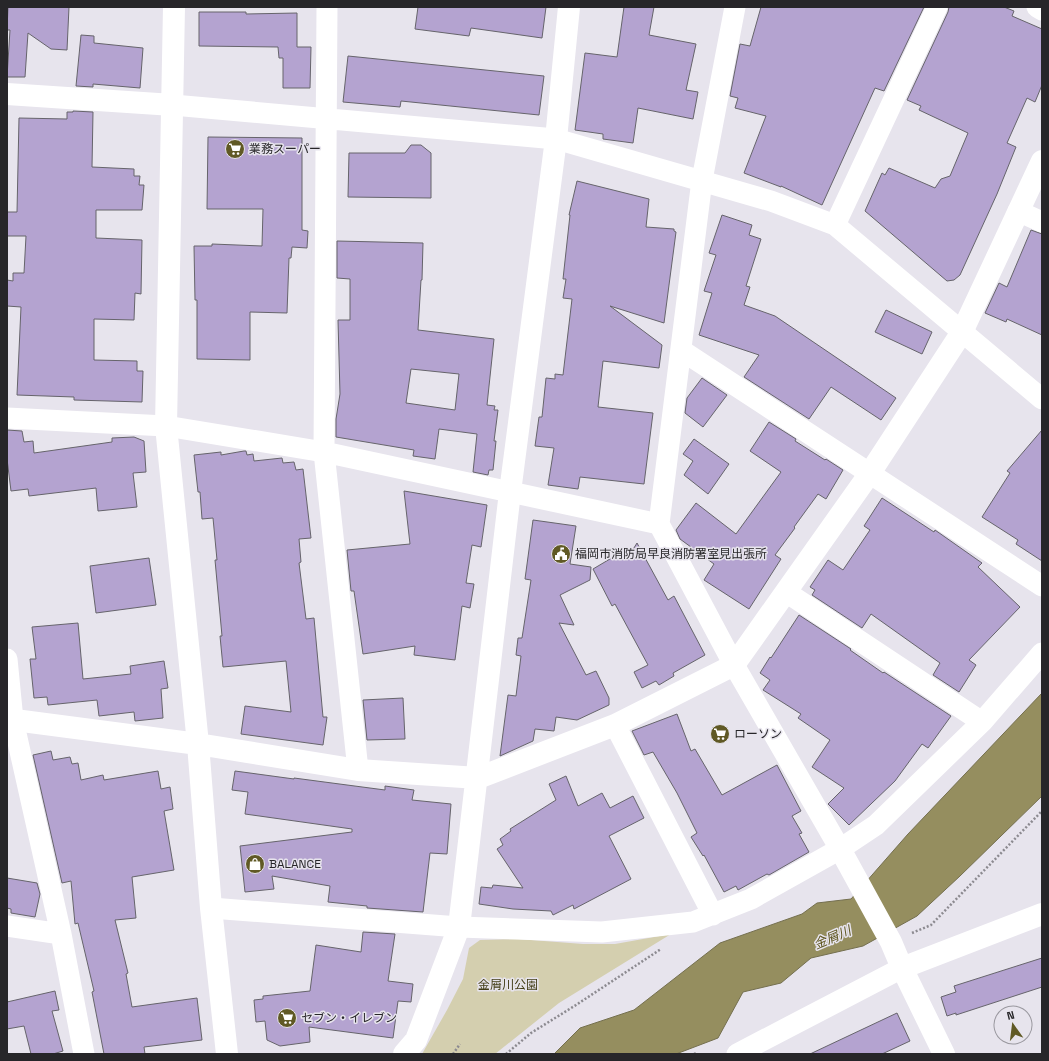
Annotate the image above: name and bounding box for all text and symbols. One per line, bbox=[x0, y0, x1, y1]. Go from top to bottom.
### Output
supermarket icon: 業務スーパー bbox=[224, 138, 246, 160]
place label: 業務スーパー bbox=[249, 141, 321, 157]
public building icon: 福岡市消防局早良消防署室見出張所 bbox=[550, 543, 572, 565]
place label: 福岡市消防局早良消防署室見出張所 bbox=[575, 546, 767, 562]
supermarket icon: ローソン bbox=[709, 723, 731, 745]
place label: ローソン bbox=[734, 726, 782, 742]
shop icon: BALANCE bbox=[244, 853, 266, 875]
place label: BALANCE bbox=[269, 856, 321, 872]
water label: 金屑川 bbox=[811, 921, 855, 953]
park label: 金屑川公園 bbox=[478, 977, 538, 993]
north arrow bbox=[993, 1005, 1033, 1045]
supermarket icon: セブン・イレブン bbox=[276, 1007, 298, 1029]
text: N bbox=[1005, 1008, 1016, 1023]
place label: セブン・イレブン bbox=[301, 1010, 397, 1026]

